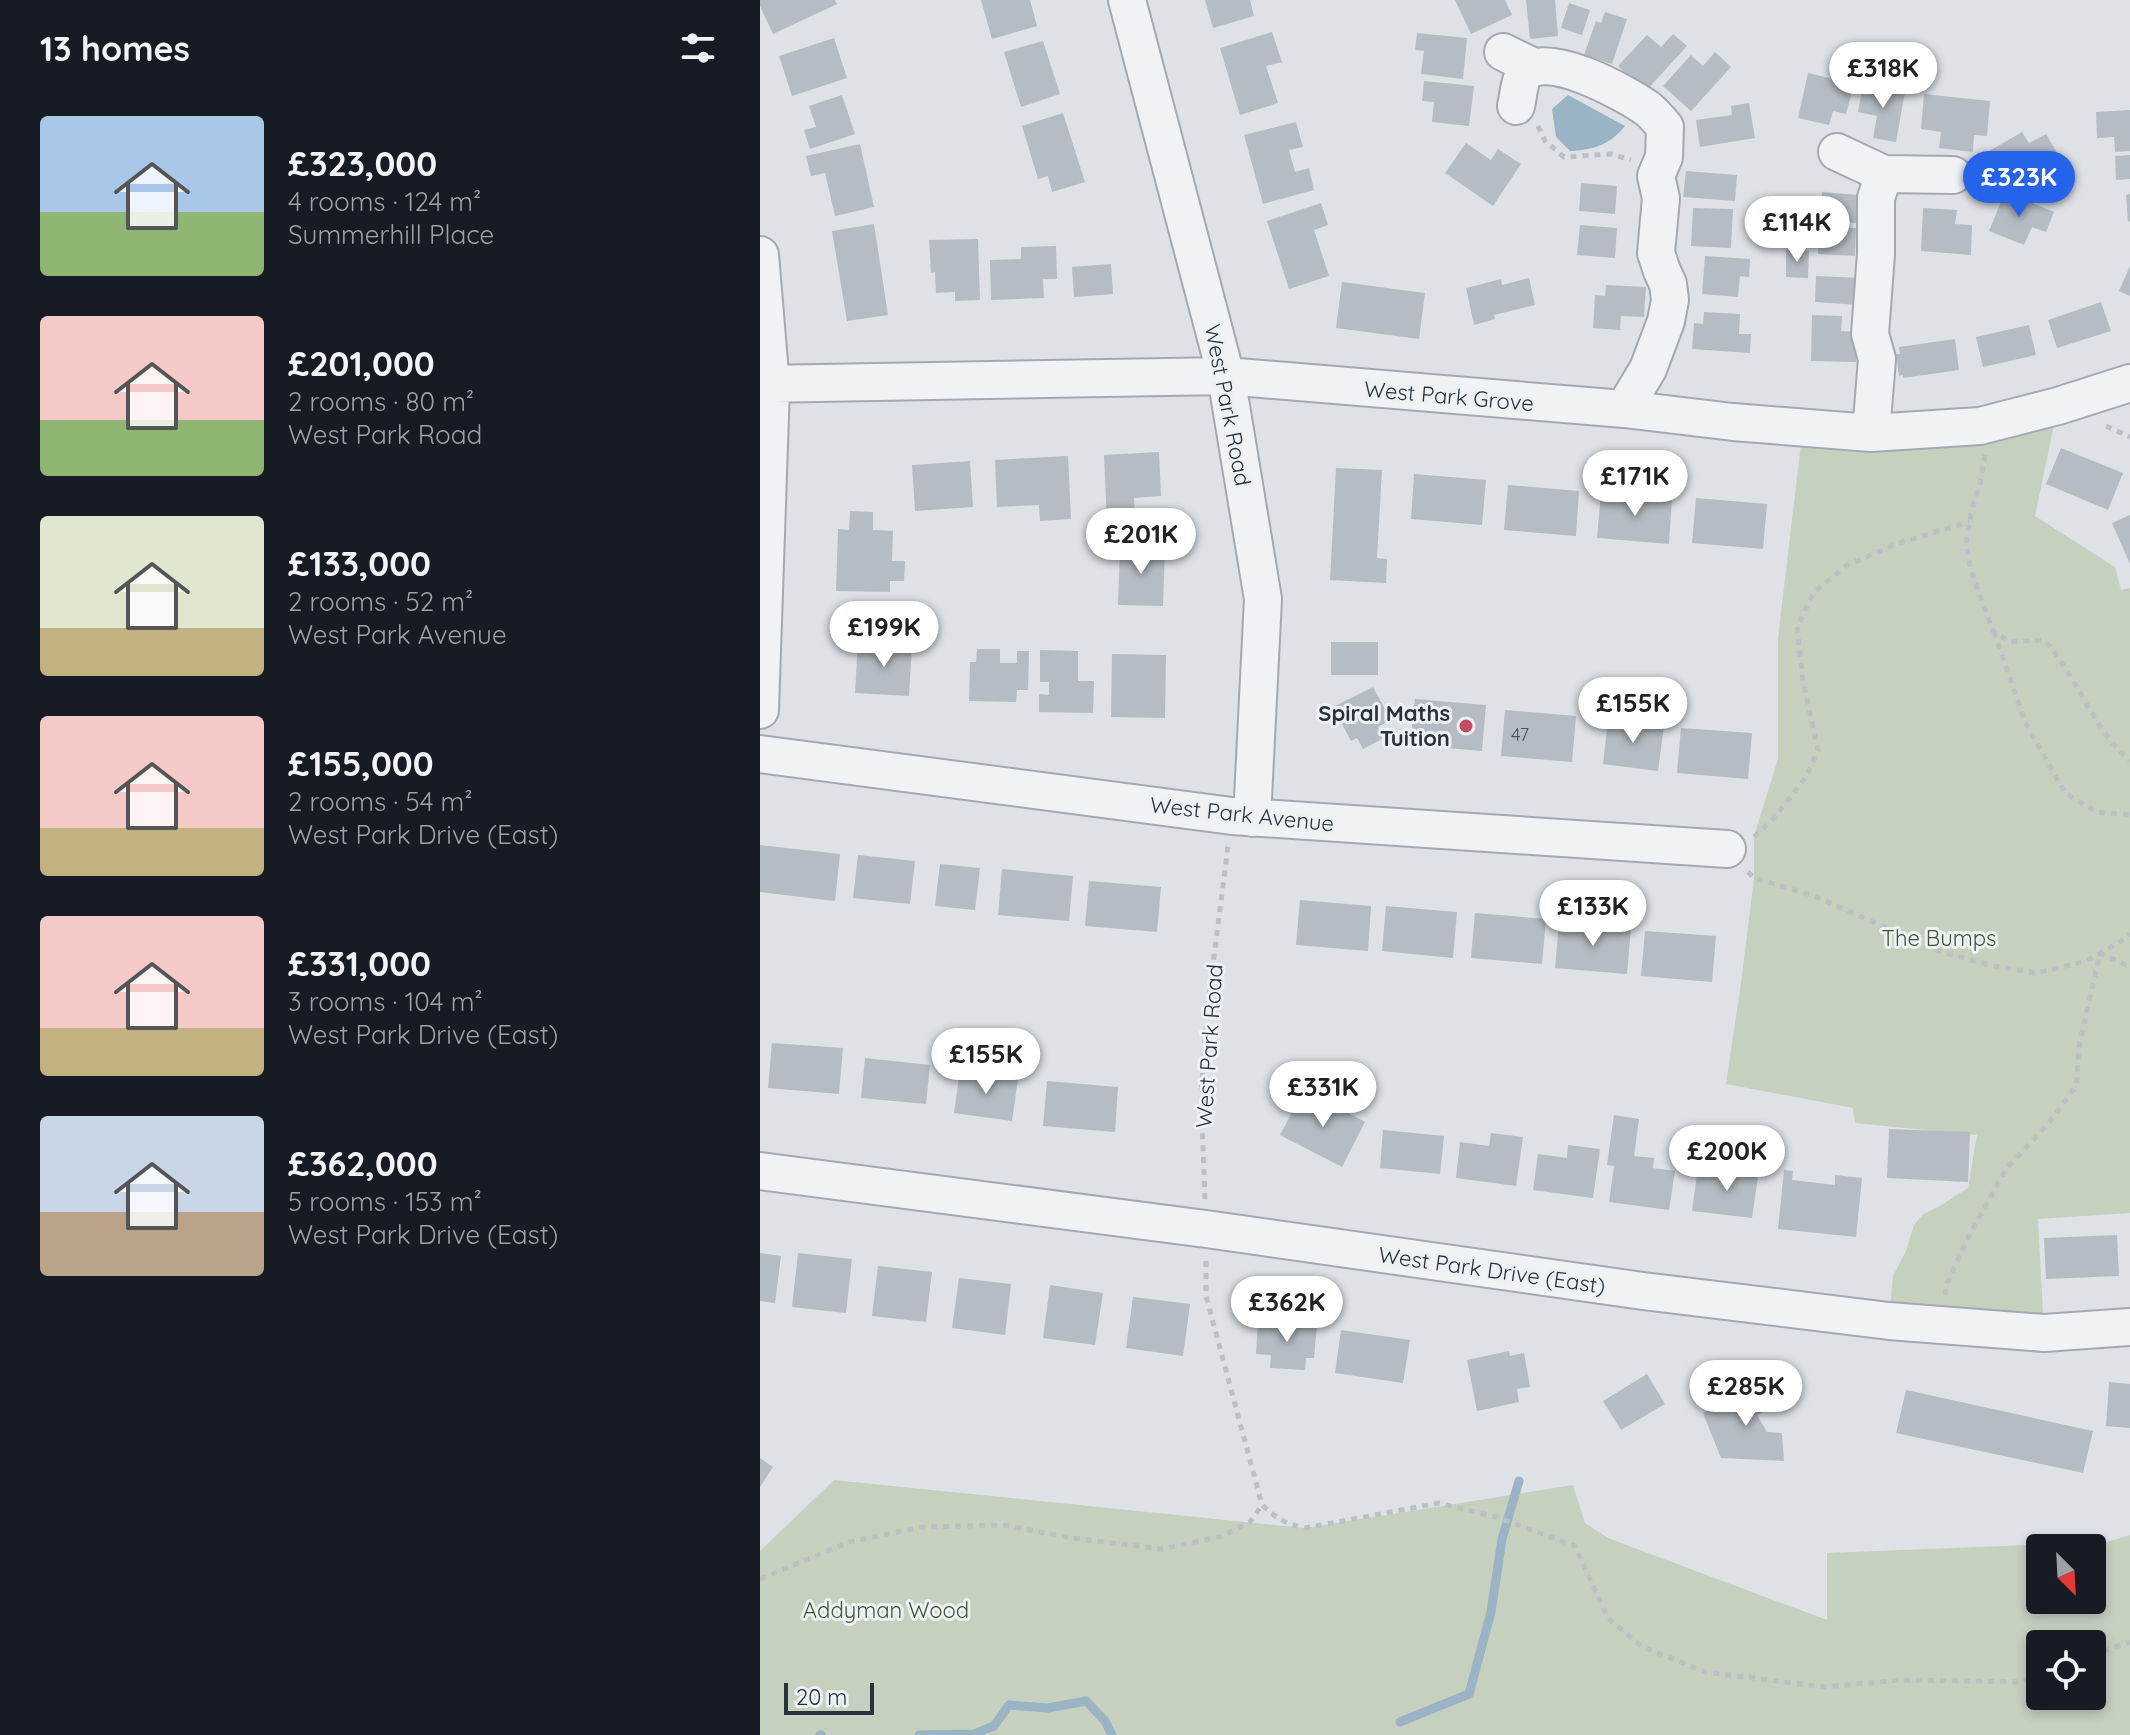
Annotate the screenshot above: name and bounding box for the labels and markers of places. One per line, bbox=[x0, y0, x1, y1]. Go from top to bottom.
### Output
pin: £318K bbox=[1827, 42, 1939, 110]
pin: £323K bbox=[1963, 151, 2075, 219]
pin: £114K bbox=[1741, 196, 1853, 264]
pin: £171K bbox=[1579, 450, 1691, 518]
pin: £201K bbox=[1085, 508, 1197, 576]
pin: £199K bbox=[828, 601, 940, 669]
pin: £155K bbox=[1577, 677, 1689, 745]
place label: Spiral Maths Tuition bbox=[1318, 699, 1450, 752]
marker: Spiral Maths Tuition bbox=[1457, 717, 1475, 735]
pin: £133K bbox=[1537, 880, 1649, 948]
pin: £155K bbox=[930, 1028, 1042, 1096]
pin: £331K bbox=[1267, 1061, 1379, 1129]
pin: £200K bbox=[1671, 1125, 1783, 1193]
pin: £362K bbox=[1231, 1276, 1343, 1344]
pin: £285K bbox=[1690, 1360, 1802, 1428]

